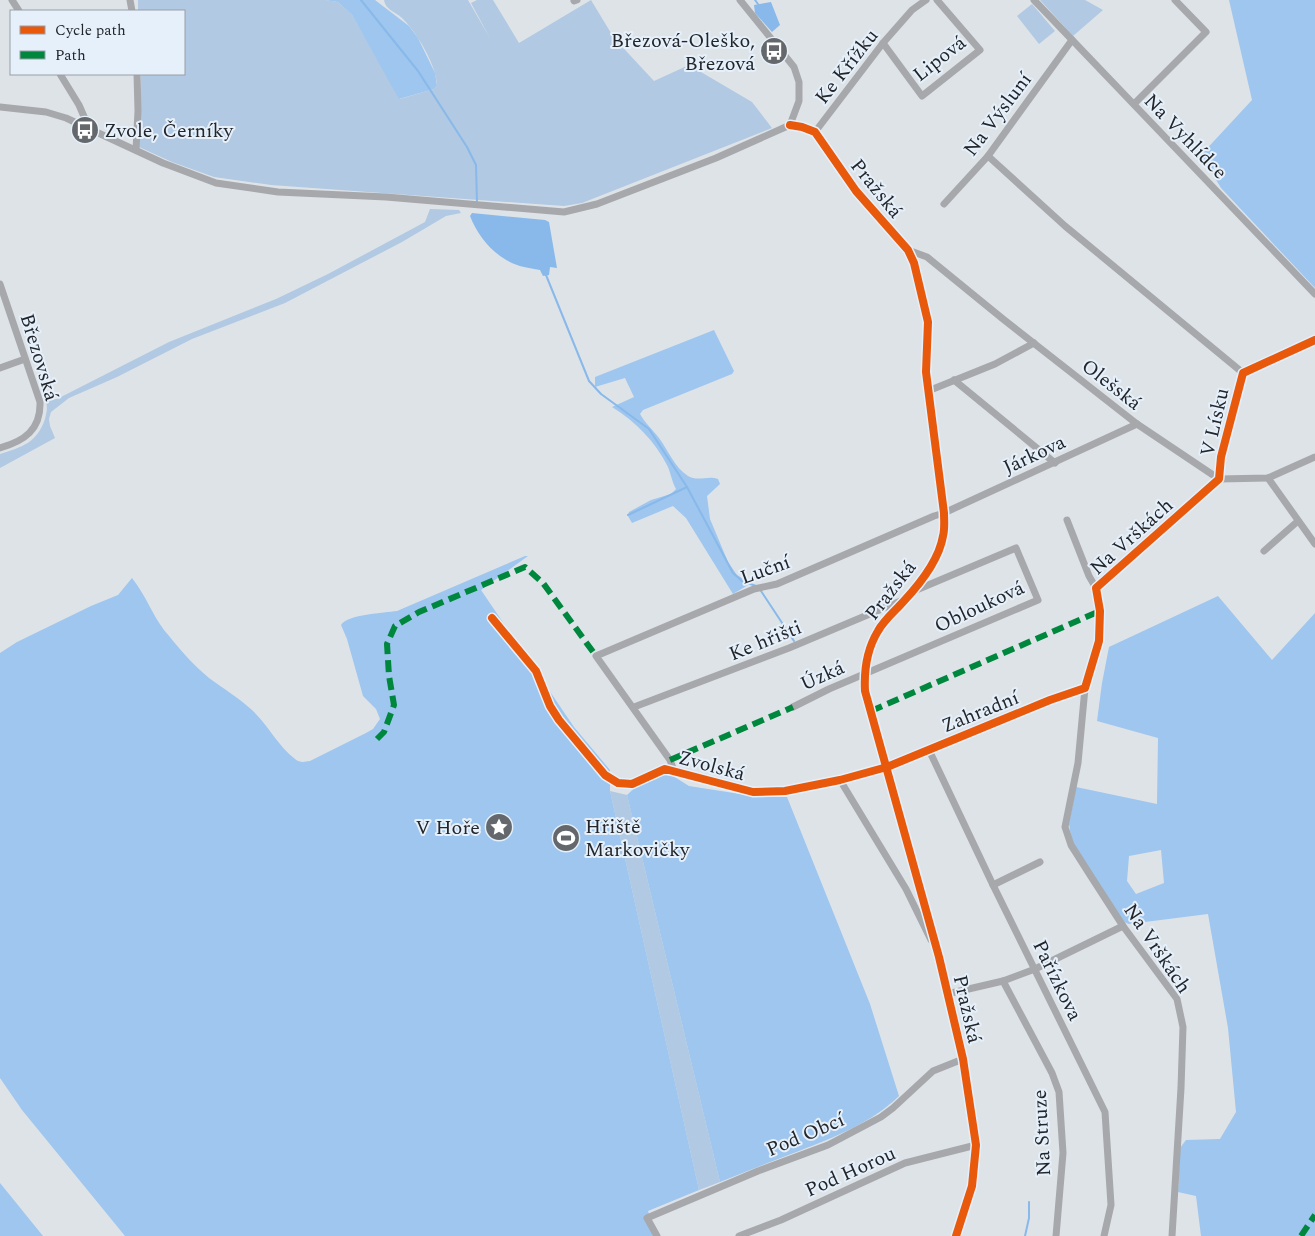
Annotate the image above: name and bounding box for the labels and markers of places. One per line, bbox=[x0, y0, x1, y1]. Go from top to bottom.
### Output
place label: Březová-Oleško, Březová bbox=[611, 26, 755, 79]
bus stop icon: Březová-Oleško, Březová bbox=[759, 36, 789, 66]
bus stop icon: Zvole, Černíky bbox=[70, 115, 100, 145]
place label: Zvole, Černíky bbox=[104, 116, 235, 146]
place icon: V Hoře bbox=[484, 812, 514, 842]
place label: Hřiště Markovičky bbox=[585, 812, 691, 865]
place label: V Hoře bbox=[416, 813, 480, 843]
sports icon: Hřiště Markovičky bbox=[551, 823, 581, 853]

